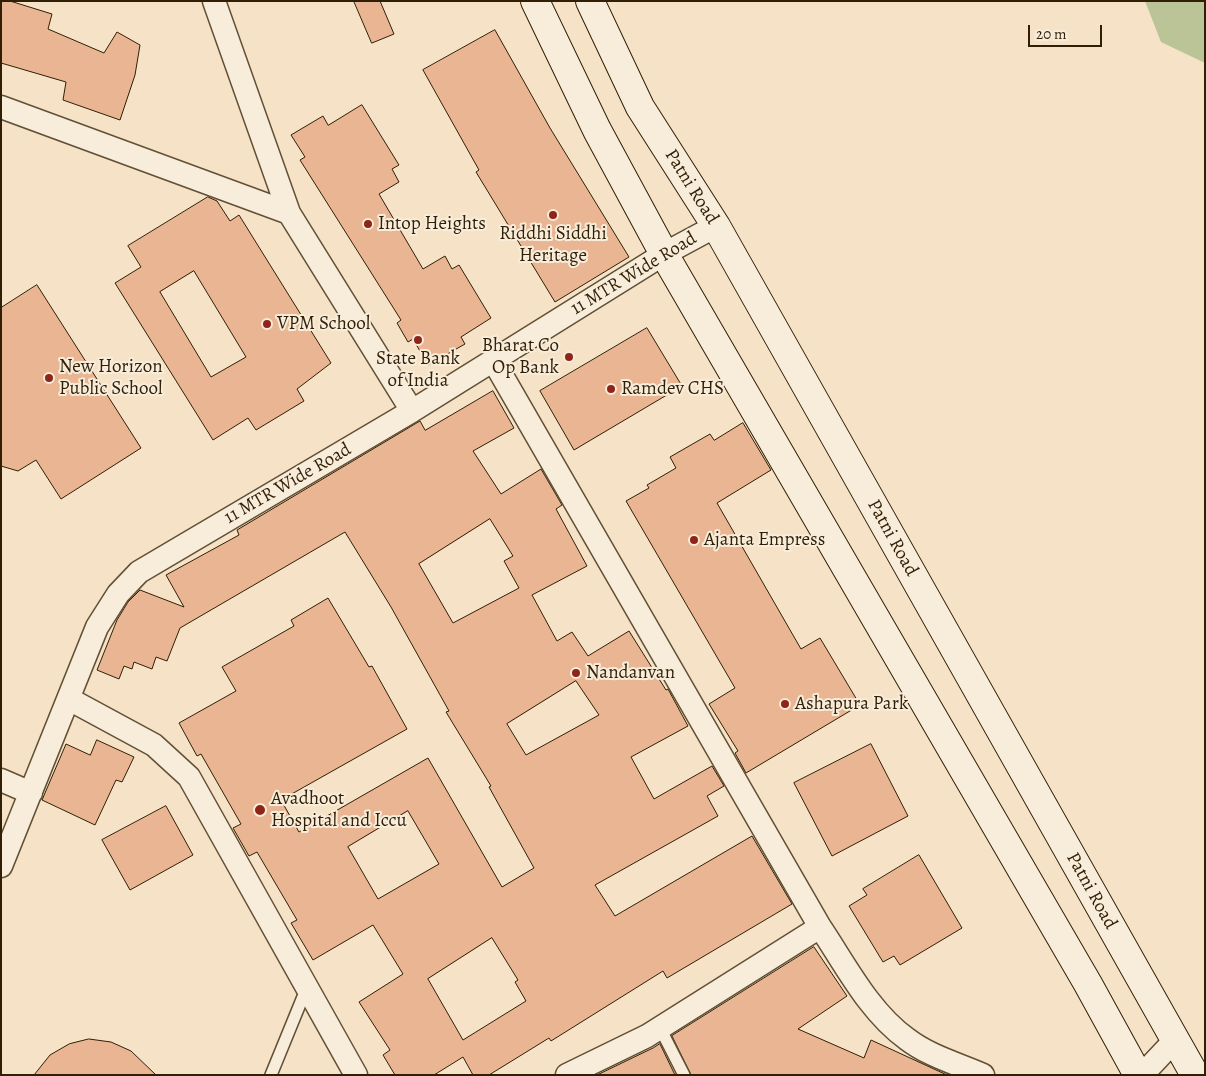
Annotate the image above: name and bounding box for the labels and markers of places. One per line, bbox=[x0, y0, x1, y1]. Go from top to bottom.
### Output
marker: Riddhi Siddhi Heritage bbox=[547, 209, 559, 221]
place label: Intop Heights bbox=[378, 213, 486, 235]
marker: Intop Heights bbox=[362, 218, 374, 230]
place label: Riddhi Siddhi Heritage bbox=[499, 223, 607, 267]
place label: VPM School bbox=[277, 313, 370, 335]
marker: VPM School bbox=[261, 318, 273, 330]
marker: State Bank of India bbox=[412, 334, 424, 346]
place label: Bharat Co Op Bank bbox=[482, 335, 559, 379]
place label: State Bank of India bbox=[376, 348, 460, 392]
marker: Bharat Co Op Bank bbox=[563, 351, 575, 363]
place label: New Horizon Public School bbox=[59, 356, 163, 400]
marker: New Horizon Public School bbox=[43, 372, 55, 384]
place label: Ramdev CHS bbox=[621, 378, 724, 400]
marker: Ramdev CHS bbox=[605, 383, 617, 395]
place label: Ajanta Empress bbox=[704, 529, 825, 551]
marker: Ajanta Empress bbox=[688, 534, 700, 546]
place label: Nandanvan bbox=[586, 662, 675, 684]
marker: Nandanvan bbox=[570, 667, 582, 679]
place label: Ashapura Park bbox=[795, 693, 908, 715]
marker: Ashapura Park bbox=[779, 698, 791, 710]
place label: Avadhoot Hospital and Iccu bbox=[271, 788, 407, 832]
marker: Avadhoot Hospital and Iccu bbox=[253, 803, 267, 817]

